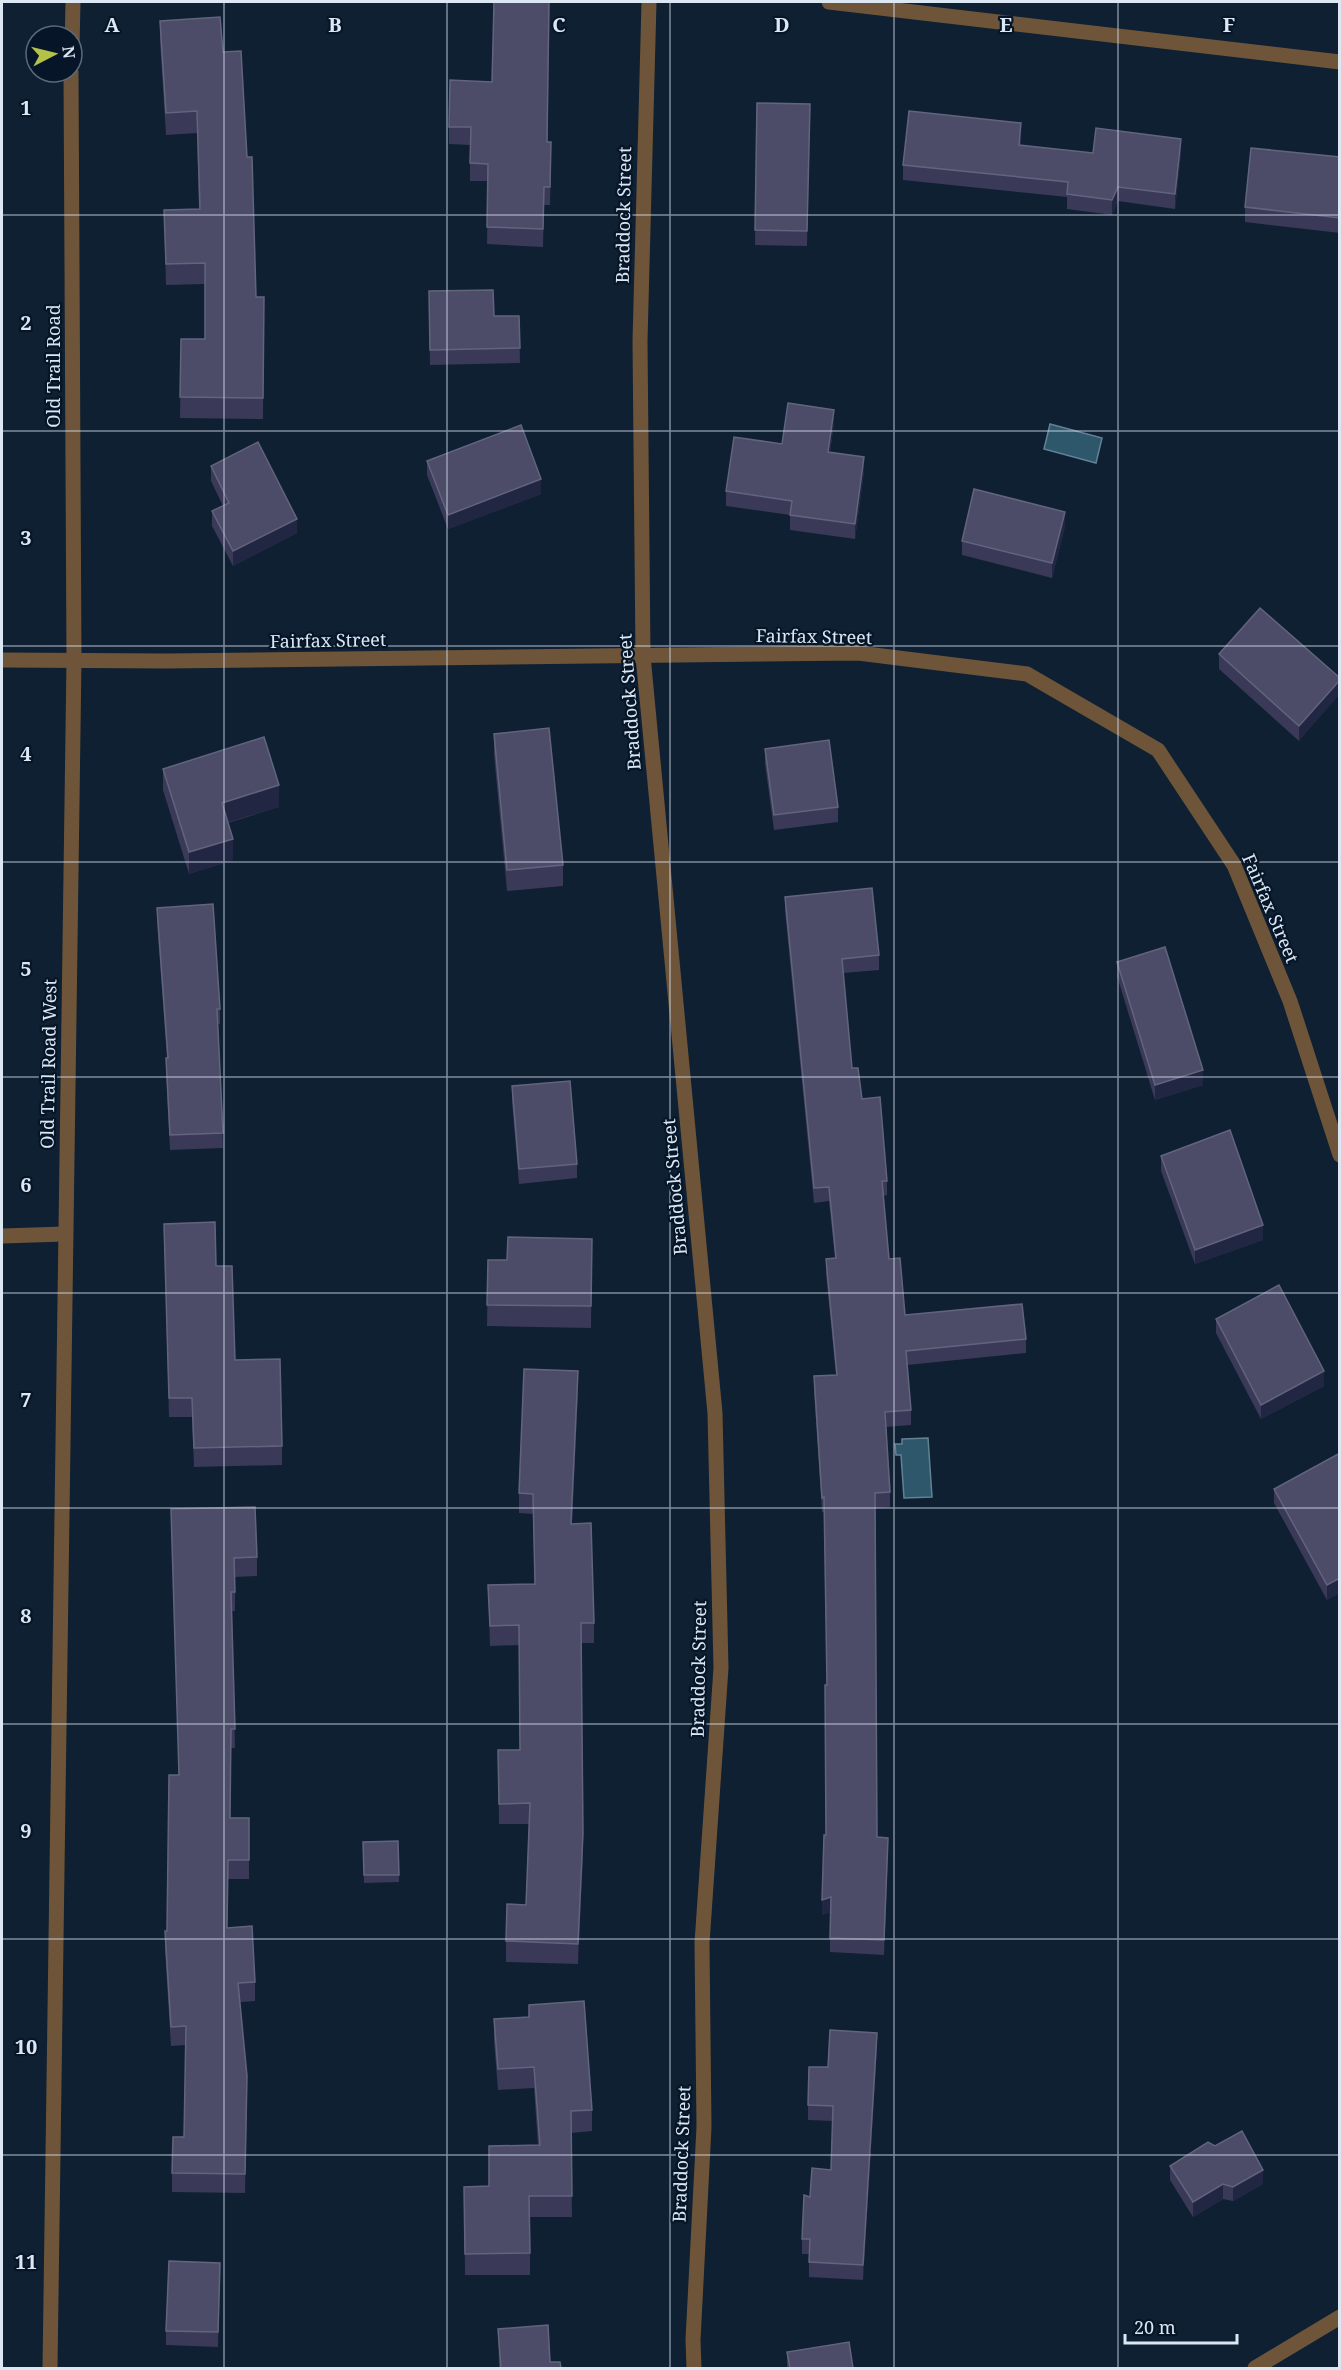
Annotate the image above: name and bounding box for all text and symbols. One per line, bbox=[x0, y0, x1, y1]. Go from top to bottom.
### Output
text: A bbox=[104, 11, 120, 38]
text: B bbox=[328, 11, 342, 38]
text: C bbox=[552, 11, 566, 38]
text: D bbox=[774, 11, 790, 38]
text: E bbox=[999, 11, 1013, 38]
text: F bbox=[1223, 11, 1235, 38]
north arrow bbox=[24, 24, 84, 84]
text: N bbox=[57, 45, 81, 60]
text: 1 bbox=[20, 94, 32, 121]
street label: Braddock Street bbox=[610, 146, 636, 284]
street label: Old Trail Road bbox=[41, 304, 65, 428]
text: 2 bbox=[20, 309, 32, 336]
text: 3 bbox=[20, 524, 32, 551]
street label: Fairfax Street bbox=[756, 623, 872, 649]
street label: Fairfax Street bbox=[270, 627, 386, 653]
street label: Braddock Street bbox=[612, 633, 646, 771]
text: 4 bbox=[20, 740, 32, 767]
street label: Fairfax Street bbox=[1237, 850, 1305, 966]
text: 5 bbox=[20, 955, 32, 982]
street label: Old Trail Road West bbox=[35, 979, 61, 1149]
street label: Braddock Street bbox=[656, 1118, 692, 1256]
text: 6 bbox=[20, 1171, 32, 1198]
text: 7 bbox=[20, 1386, 32, 1413]
street label: Braddock Street bbox=[685, 1600, 711, 1738]
text: 8 bbox=[20, 1602, 32, 1629]
text: 9 bbox=[20, 1817, 32, 1844]
text: 10 bbox=[15, 2033, 37, 2060]
street label: Braddock Street bbox=[667, 2085, 695, 2223]
text: 11 bbox=[15, 2248, 37, 2275]
scale bar bbox=[1125, 2307, 1238, 2345]
text: 20 m bbox=[1134, 2315, 1176, 2339]

